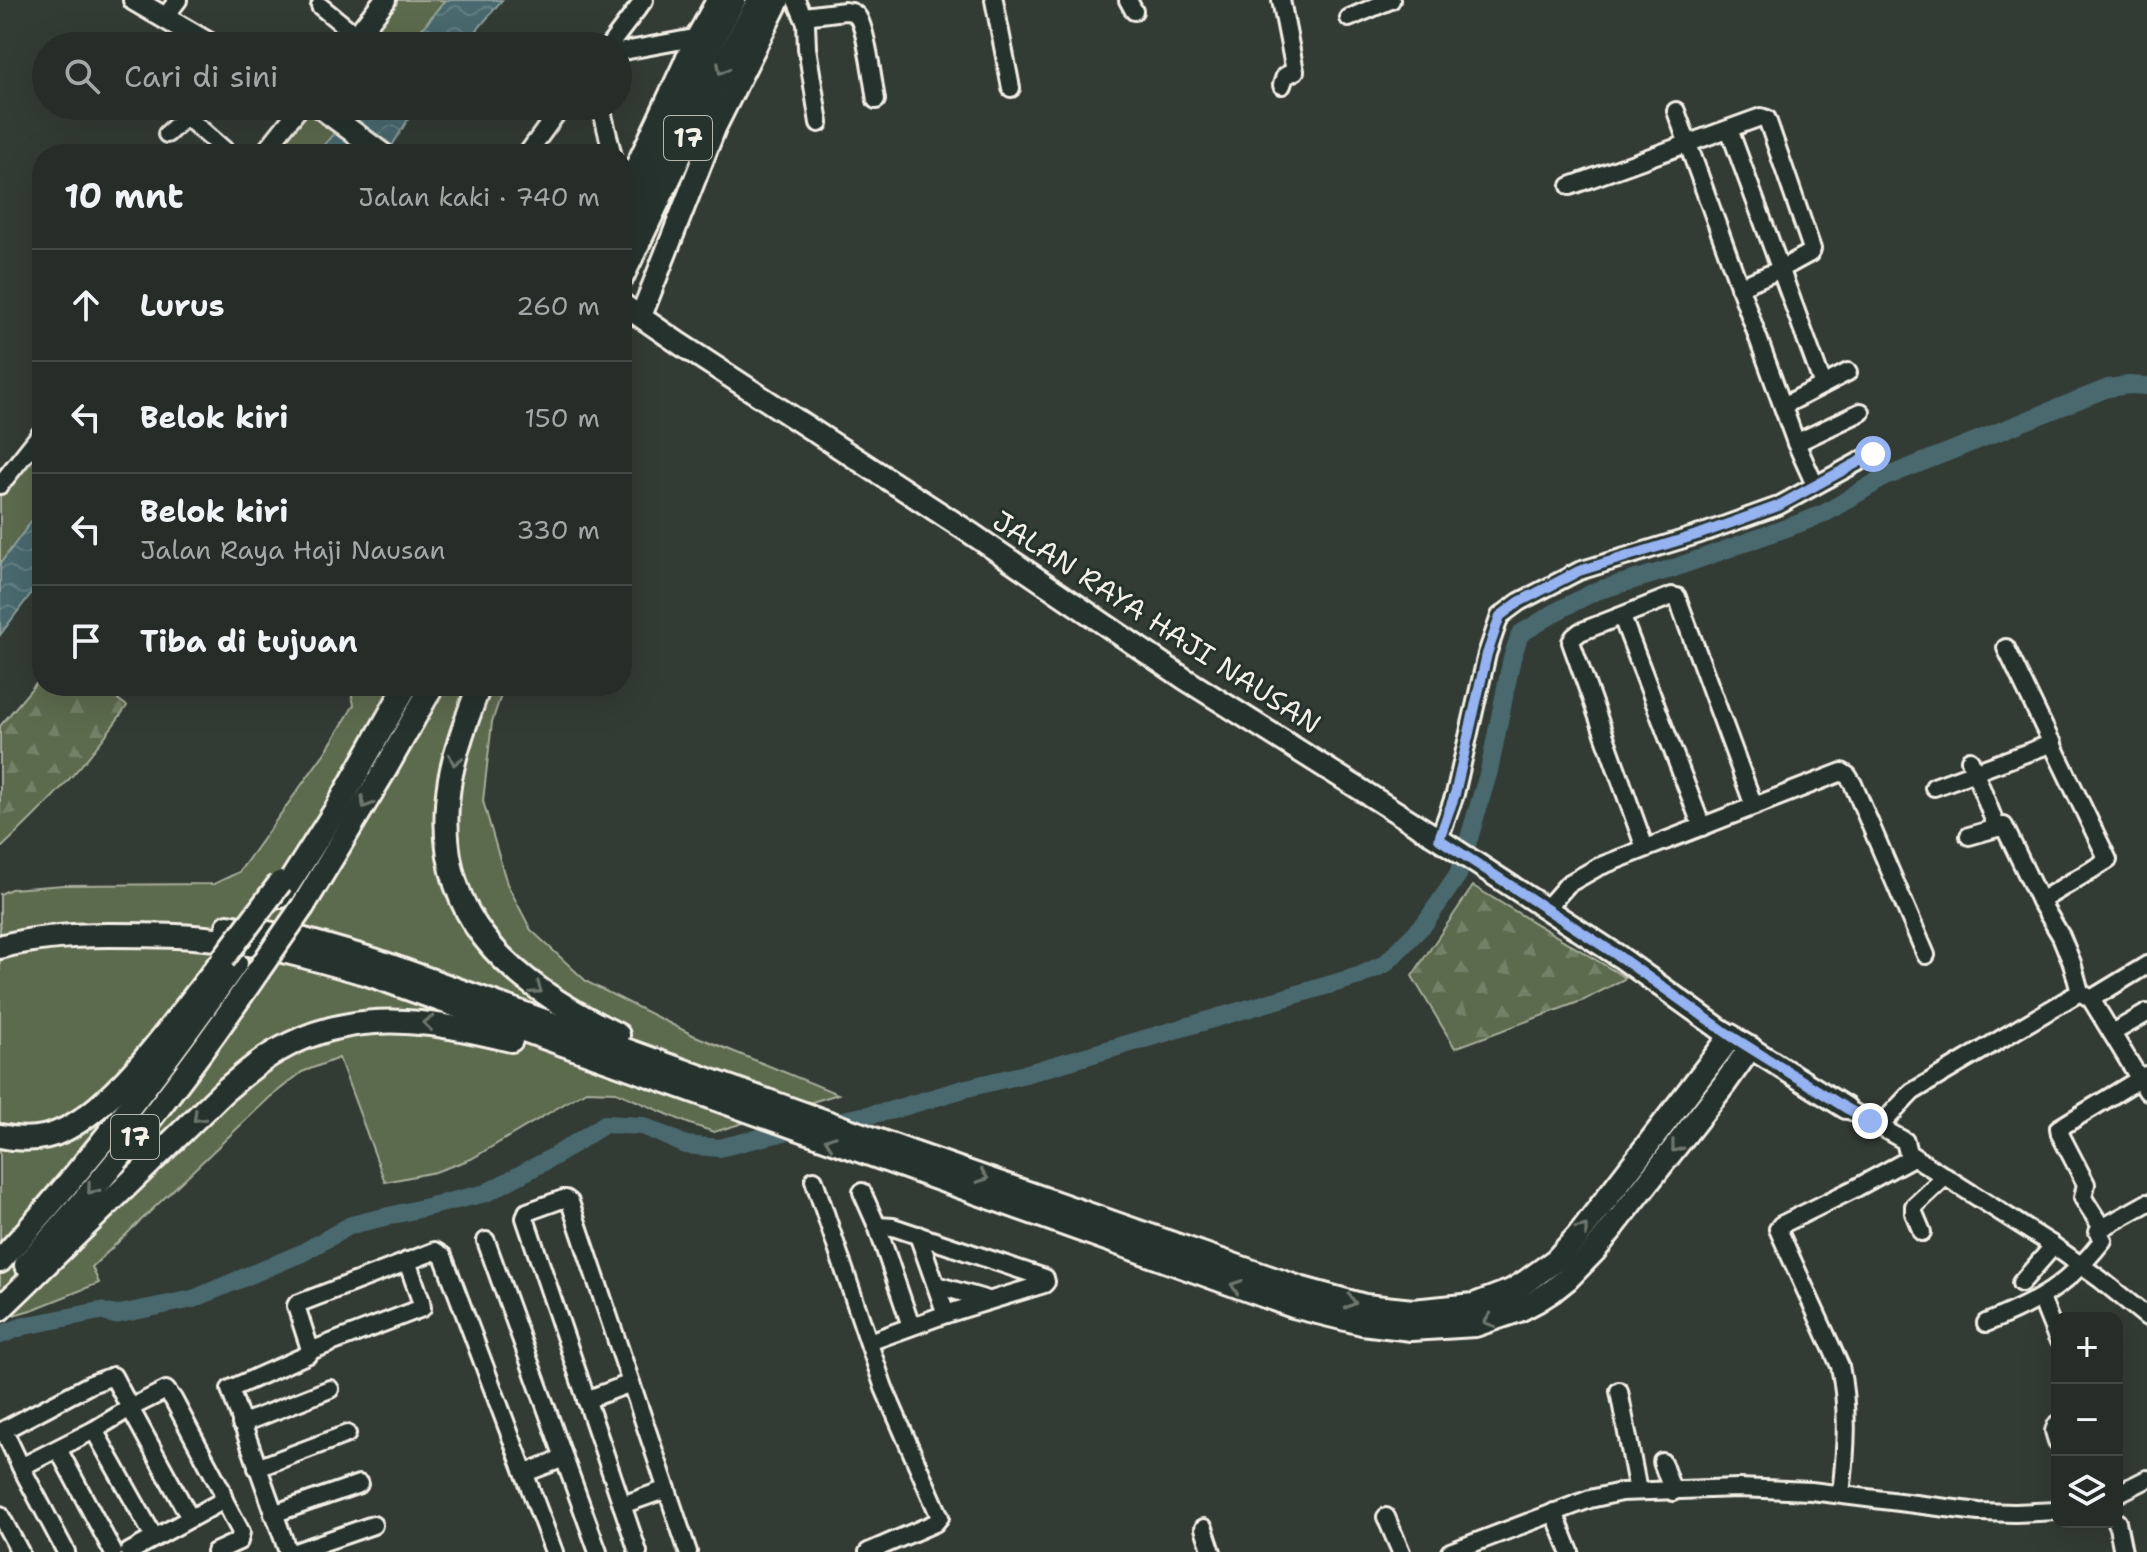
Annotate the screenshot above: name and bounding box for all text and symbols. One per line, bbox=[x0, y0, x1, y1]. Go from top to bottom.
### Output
search box bbox=[32, 32, 632, 120]
icon: search bbox=[60, 54, 104, 98]
text: Cari di sini bbox=[124, 56, 279, 97]
one-way arrow bbox=[717, 60, 732, 75]
road number: 17 bbox=[664, 116, 712, 160]
text: 10 mnt bbox=[64, 173, 184, 219]
text: Jalan kaki · 740 m bbox=[358, 179, 600, 214]
icon: ahead bbox=[64, 283, 108, 327]
text: Lurus bbox=[140, 285, 225, 326]
text: 260 m bbox=[516, 288, 600, 323]
icon: left bbox=[64, 395, 108, 439]
text: Belok kiri bbox=[140, 397, 288, 438]
text: 150 m bbox=[524, 400, 600, 435]
route start bbox=[1855, 436, 1891, 472]
text: Belok kiri bbox=[140, 491, 288, 532]
street label: JALAN RAYA HAJI NAUSAN bbox=[986, 501, 1328, 743]
icon: left bbox=[64, 507, 108, 551]
text: 330 m bbox=[516, 512, 600, 547]
text: Jalan Raya Haji Nausan bbox=[140, 532, 445, 567]
icon: arrive bbox=[64, 619, 108, 663]
text: Tiba di tujuan bbox=[140, 621, 358, 662]
one-way arrow bbox=[447, 753, 464, 767]
one-way arrow bbox=[360, 794, 376, 809]
one-way arrow bbox=[528, 979, 542, 994]
one-way arrow bbox=[421, 1014, 434, 1031]
route end bbox=[1852, 1103, 1888, 1139]
one-way arrow bbox=[193, 1108, 207, 1123]
road number: 17 bbox=[111, 1115, 159, 1159]
one-way arrow bbox=[824, 1135, 838, 1151]
one-way arrow bbox=[1671, 1138, 1685, 1153]
one-way arrow bbox=[975, 1168, 989, 1184]
one-way arrow bbox=[87, 1179, 102, 1194]
one-way arrow bbox=[1574, 1223, 1588, 1238]
one-way arrow bbox=[1230, 1279, 1244, 1296]
one-way arrow bbox=[1343, 1293, 1357, 1310]
one-way arrow bbox=[1483, 1311, 1497, 1327]
map controls bbox=[2051, 1312, 2123, 1528]
button: + bbox=[2051, 1312, 2123, 1384]
button: − bbox=[2051, 1384, 2123, 1456]
button: layers bbox=[2051, 1456, 2123, 1528]

